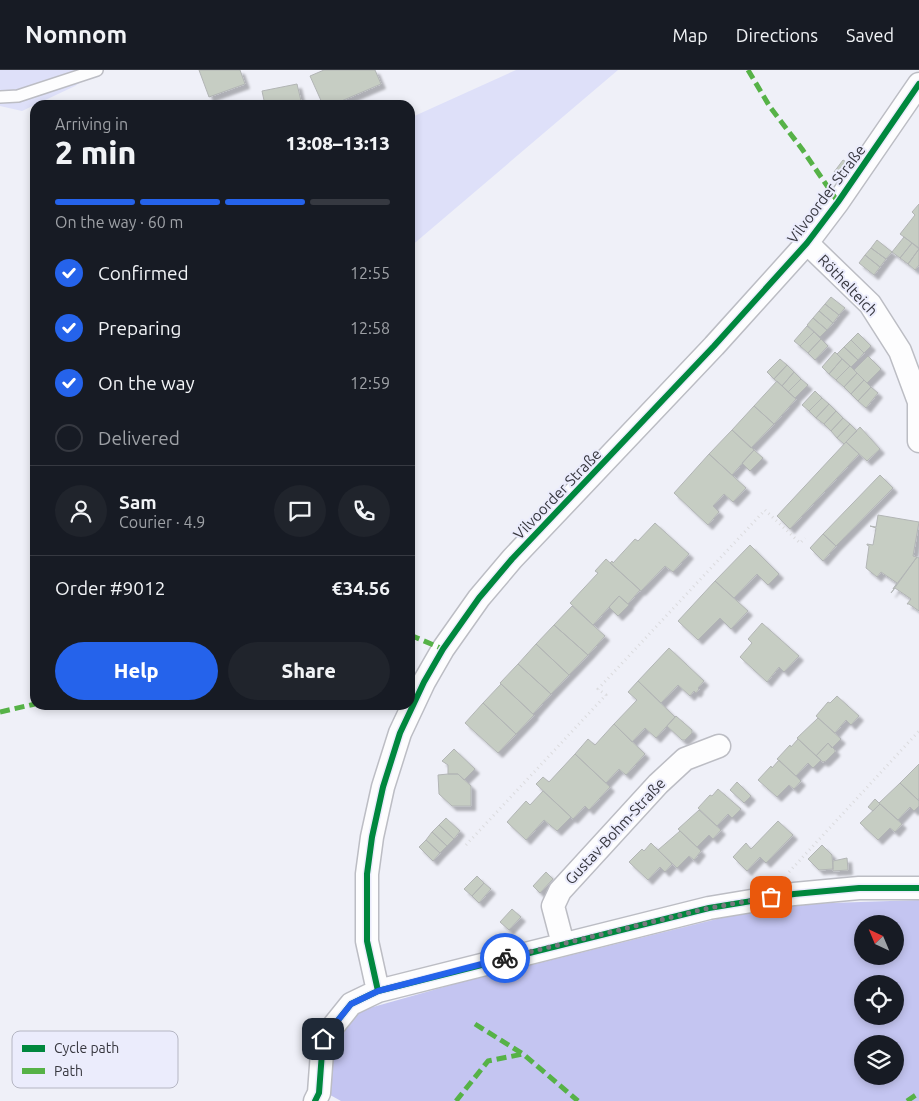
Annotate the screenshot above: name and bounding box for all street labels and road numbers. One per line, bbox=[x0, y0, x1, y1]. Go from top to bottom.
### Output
street label: Vilvoorder Straße bbox=[783, 141, 869, 247]
street label: Röthelteich bbox=[815, 251, 881, 319]
street label: Vilvoorder Straße bbox=[510, 445, 604, 543]
street label: Gustav-Bohm-Straße bbox=[561, 774, 669, 888]

